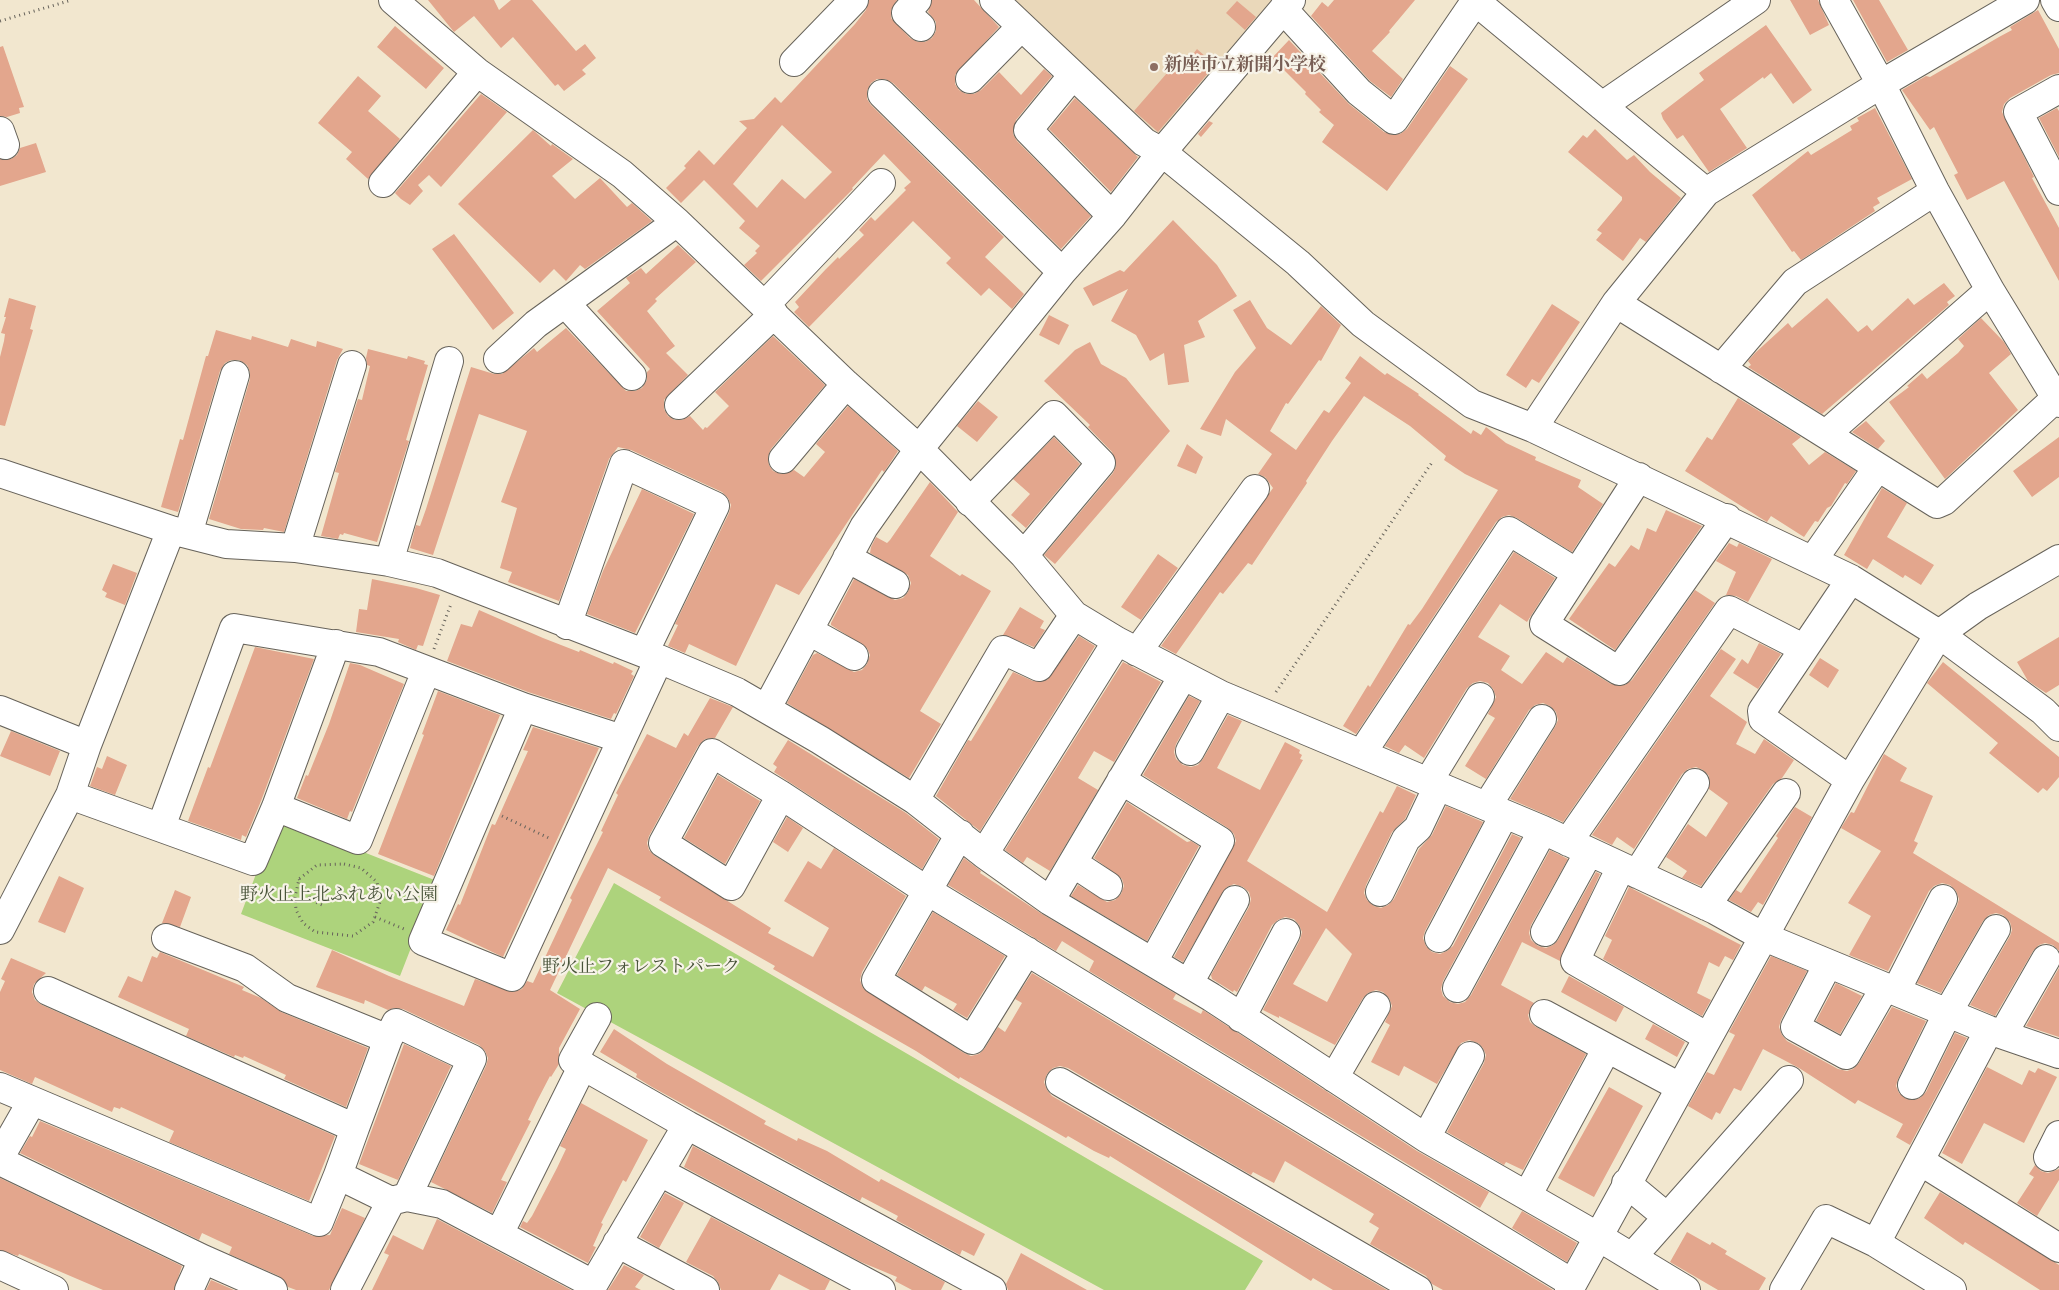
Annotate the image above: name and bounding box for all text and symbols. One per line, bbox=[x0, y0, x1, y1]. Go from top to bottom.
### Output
place label: 新座市立新開小学校 bbox=[1164, 56, 1326, 78]
marker: 新座市立新開小学校 bbox=[1148, 61, 1160, 73]
park label: 野火止上北ふれあい公園 bbox=[240, 886, 438, 908]
park label: 野火止フォレストパーク bbox=[542, 958, 740, 980]

